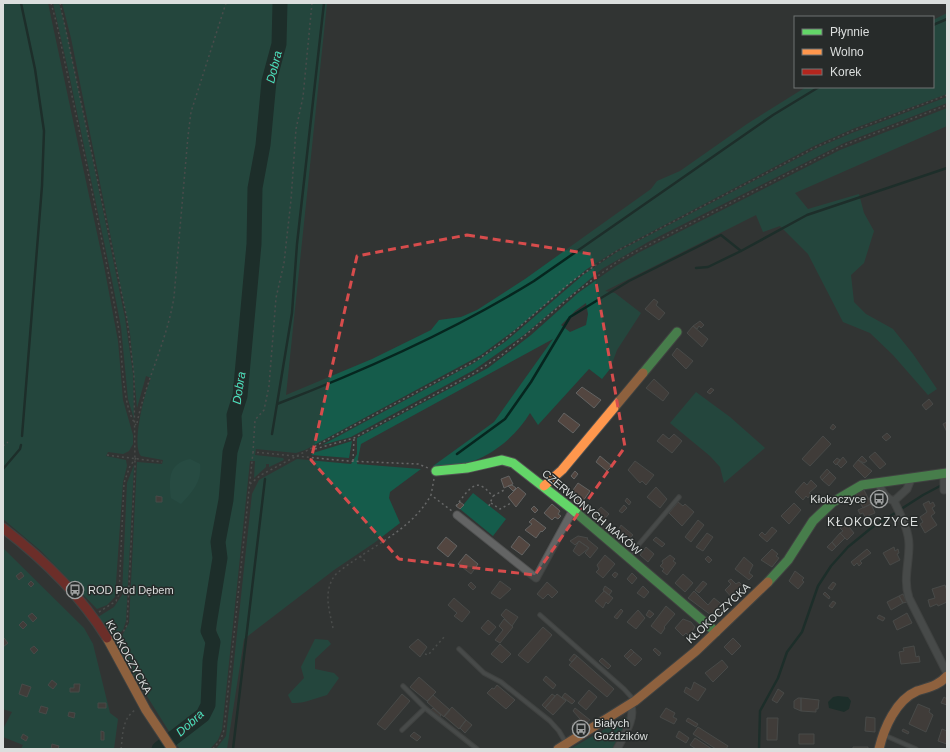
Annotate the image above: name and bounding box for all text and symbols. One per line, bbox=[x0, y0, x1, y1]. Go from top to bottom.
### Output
legend bbox=[794, 16, 934, 88]
text: Płynnie bbox=[830, 25, 870, 39]
text: Wolno bbox=[830, 45, 864, 59]
water label: Dobra bbox=[263, 49, 285, 85]
text: Korek bbox=[830, 65, 862, 79]
water label: Dobra bbox=[230, 370, 249, 405]
street label: CZERWONYCH MAKÓW bbox=[540, 467, 644, 557]
bus stop icon: Kłokoczyce bbox=[869, 489, 889, 509]
place label: Kłokoczyce bbox=[810, 493, 866, 505]
district label: KŁOKOCZYCE bbox=[827, 515, 919, 529]
bus stop icon: ROD Pod Dębem bbox=[65, 580, 85, 600]
street label: KŁOKOCZYCKA bbox=[684, 580, 753, 646]
place label: ROD Pod Dębem bbox=[88, 584, 174, 596]
street label: KŁOKOCZYCKA bbox=[104, 618, 155, 697]
water label: Dobra bbox=[173, 707, 207, 739]
place label: Białych Goździków bbox=[594, 717, 648, 742]
bus stop icon: Białych Goździków bbox=[571, 719, 591, 739]

